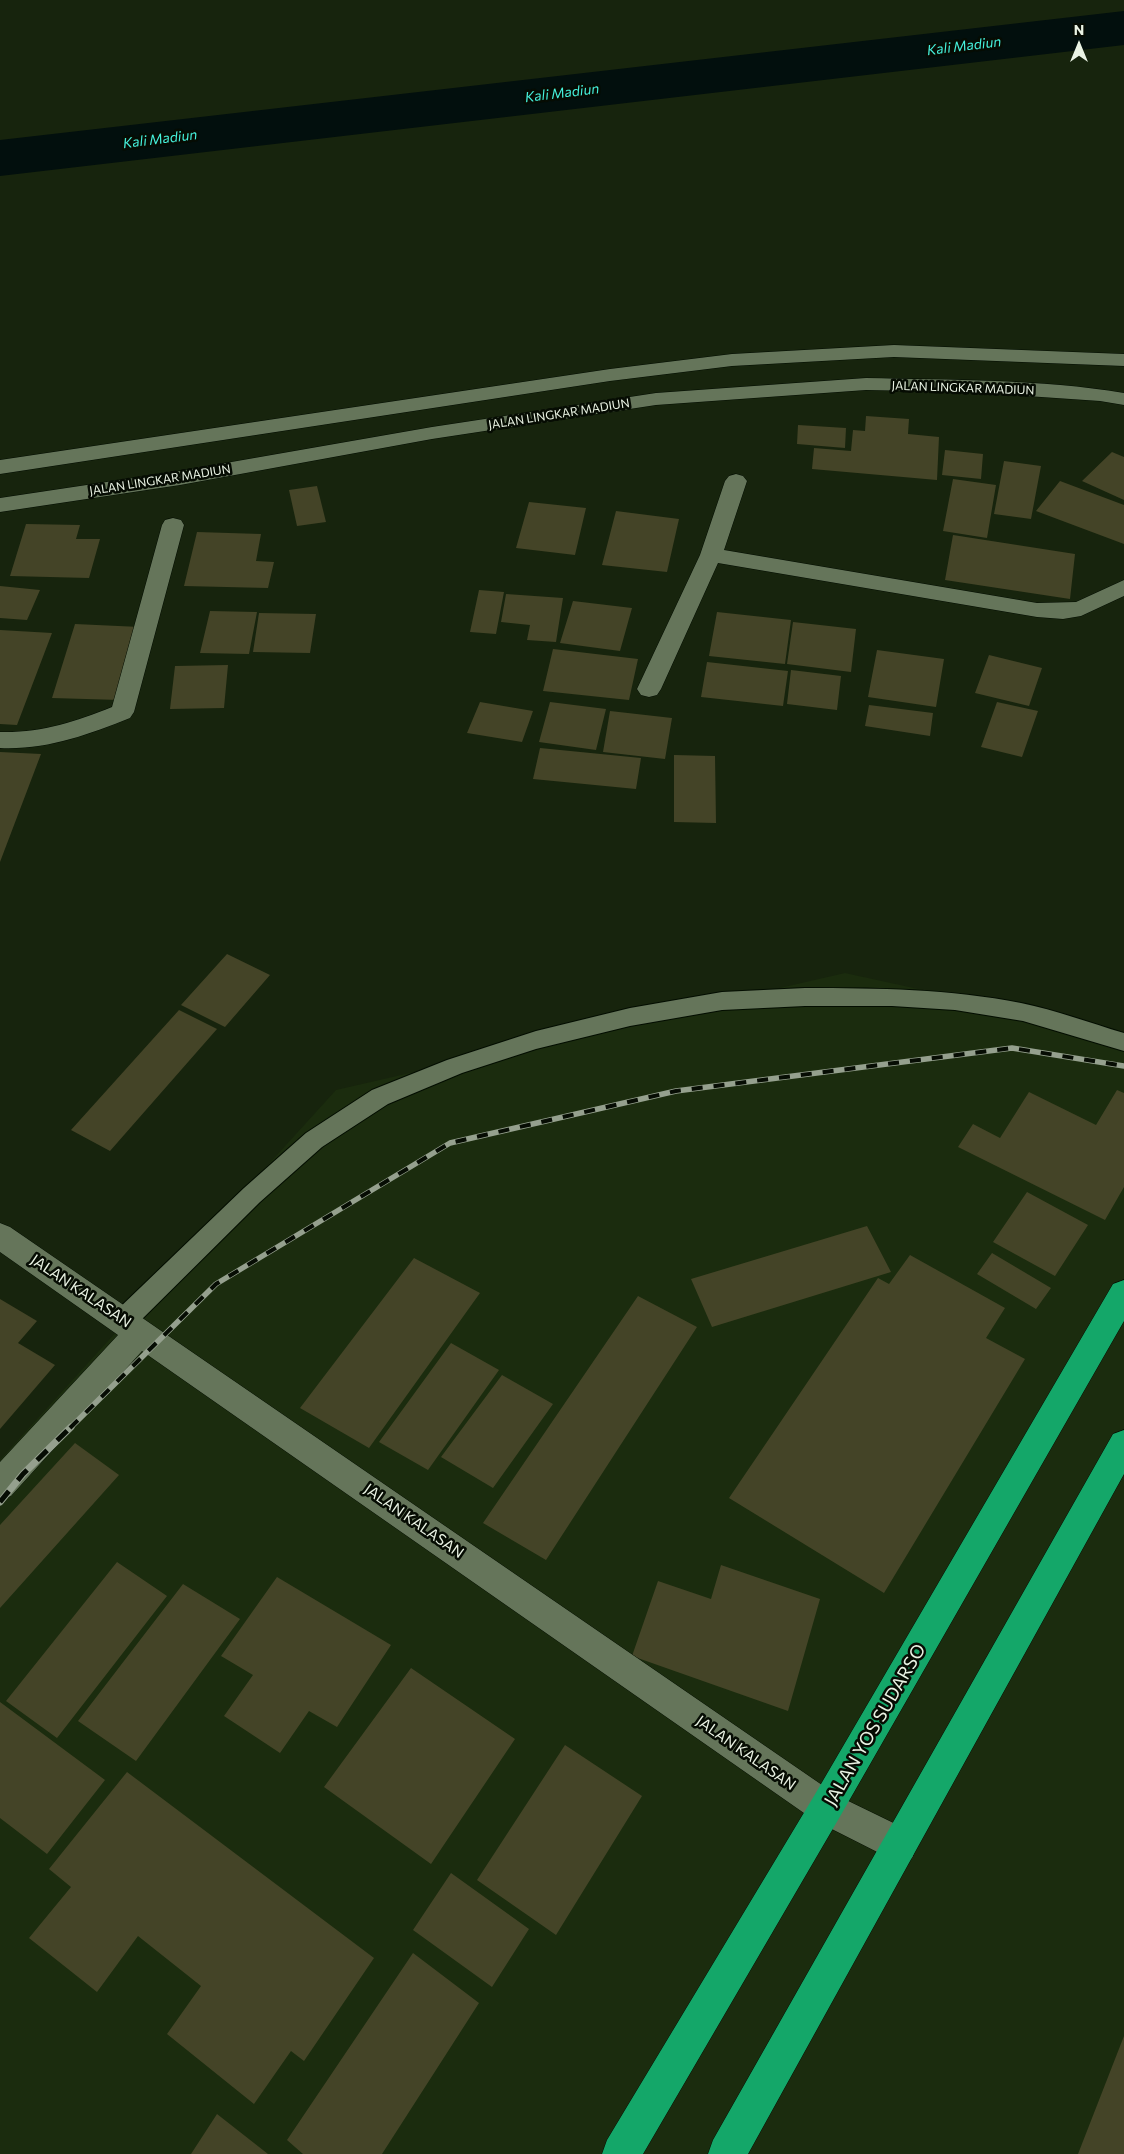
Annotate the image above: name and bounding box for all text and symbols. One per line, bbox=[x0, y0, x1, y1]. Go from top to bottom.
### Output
north arrow bbox=[1054, 20, 1104, 70]
text: N bbox=[1074, 21, 1084, 38]
water label: Kali Madiun bbox=[926, 33, 1002, 59]
water label: Kali Madiun bbox=[524, 80, 600, 106]
water label: Kali Madiun bbox=[122, 126, 198, 152]
street label: JALAN LINGKAR MADIUN bbox=[891, 378, 1035, 398]
street label: JALAN LINGKAR MADIUN bbox=[487, 396, 631, 432]
street label: JALAN LINGKAR MADIUN bbox=[88, 462, 232, 498]
street label: JALAN KALASAN bbox=[27, 1251, 135, 1331]
street label: JALAN KALASAN bbox=[361, 1480, 467, 1562]
street label: JALAN YOS SUDARSO bbox=[820, 1640, 930, 1810]
street label: JALAN KALASAN bbox=[693, 1712, 799, 1794]

